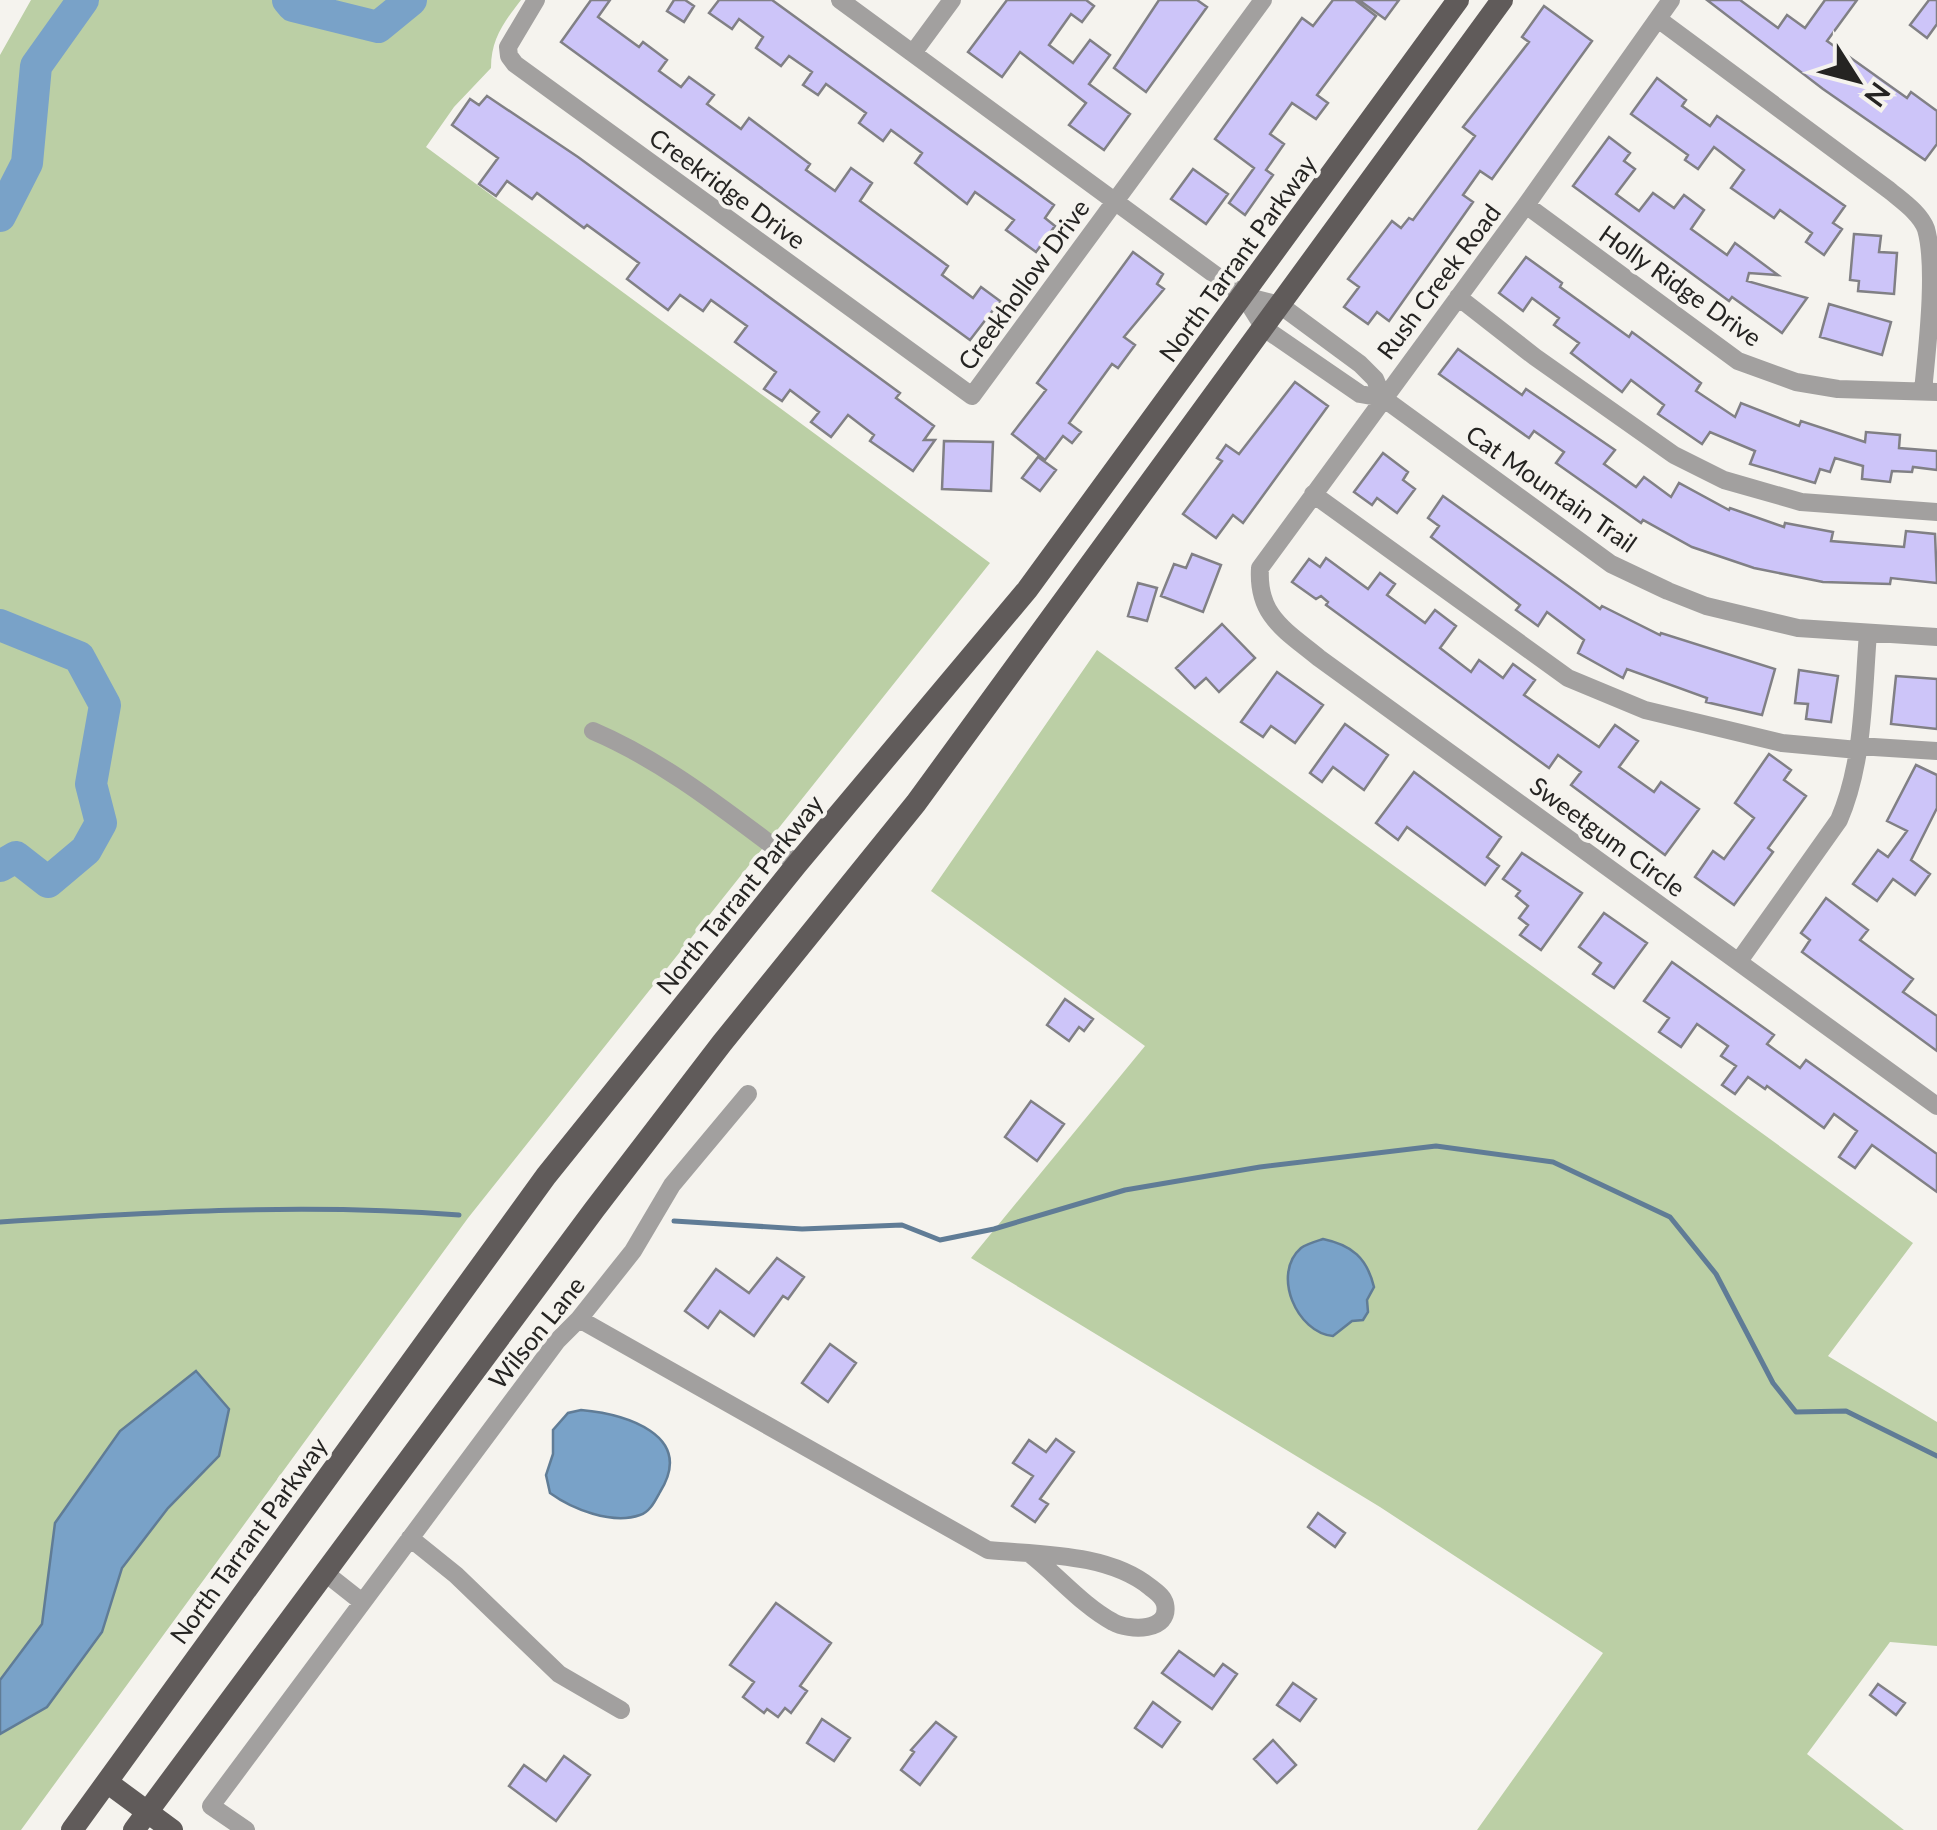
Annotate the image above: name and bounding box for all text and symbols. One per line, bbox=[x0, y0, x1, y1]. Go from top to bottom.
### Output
north arrow bbox=[1807, 30, 1907, 130]
text: N bbox=[1858, 77, 1898, 114]
street label: Creekridge Drive bbox=[644, 121, 812, 255]
street label: North Tarrant Parkway bbox=[1152, 149, 1322, 367]
street label: Creekhollow Drive bbox=[951, 193, 1095, 375]
street label: Rush Creek Road bbox=[1370, 198, 1506, 364]
street label: Holly Ridge Drive bbox=[1594, 218, 1768, 352]
street label: Cat Mountain Trail bbox=[1461, 418, 1643, 558]
street label: Sweetgum Circle bbox=[1525, 770, 1691, 902]
street label: North Tarrant Parkway bbox=[649, 788, 829, 1000]
street label: Wilson Lane bbox=[482, 1270, 590, 1394]
street label: North Tarrant Parkway bbox=[163, 1431, 333, 1649]

